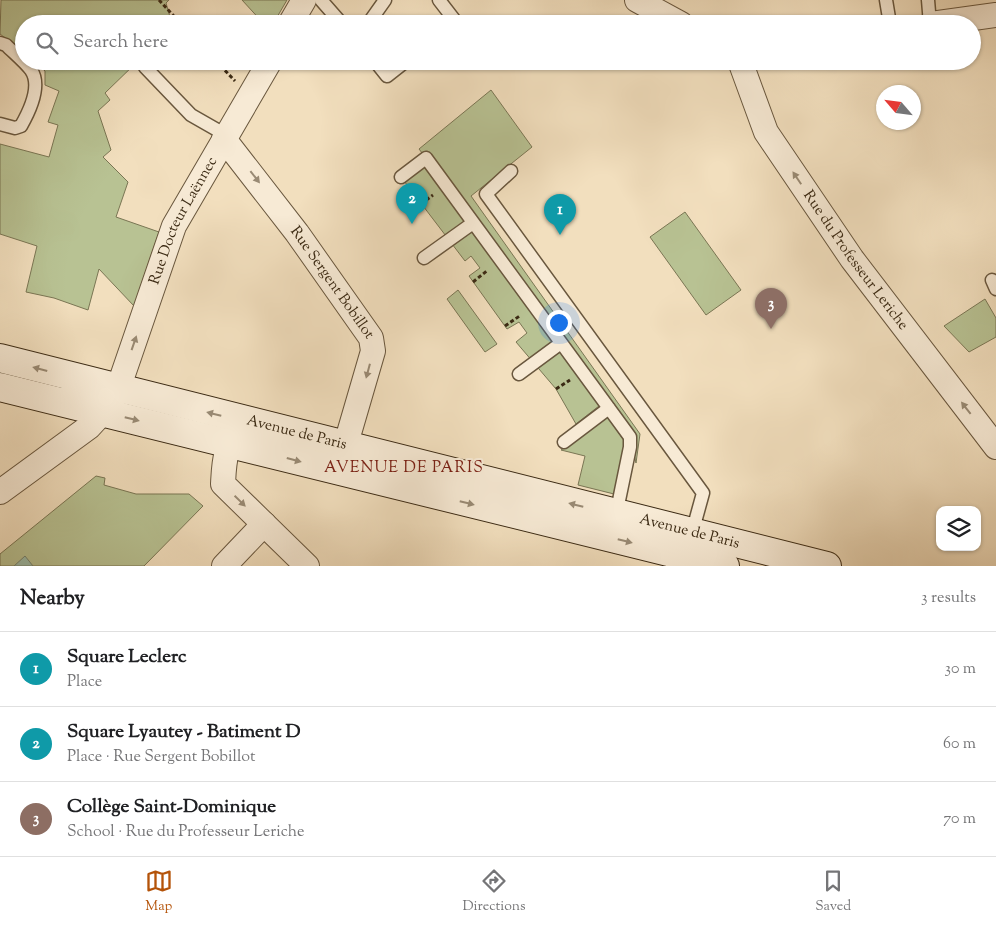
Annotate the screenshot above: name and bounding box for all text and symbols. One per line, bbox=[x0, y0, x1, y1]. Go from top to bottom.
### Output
search box bbox=[15, 15, 981, 70]
icon: search bbox=[33, 29, 61, 57]
text: Search here bbox=[73, 29, 168, 56]
north arrow bbox=[876, 85, 921, 130]
street label: Rue Docteur Laënnec bbox=[144, 153, 223, 287]
one-way arrow bbox=[249, 170, 260, 183]
one-way arrow bbox=[793, 172, 802, 185]
pin: 2 bbox=[396, 183, 428, 224]
street label: Rue du Professeur Leriche bbox=[798, 186, 913, 334]
pin: 1 bbox=[544, 194, 576, 235]
street label: Rue Sergent Bobillot bbox=[285, 222, 379, 344]
pin: 3 bbox=[755, 288, 787, 329]
your location bbox=[546, 310, 572, 336]
one-way arrow bbox=[131, 336, 138, 351]
one-way arrow bbox=[363, 364, 371, 379]
one-way arrow bbox=[33, 365, 48, 373]
one-way arrow bbox=[961, 402, 972, 415]
one-way arrow bbox=[207, 410, 222, 418]
street label: Avenue de Paris bbox=[244, 410, 349, 455]
one-way arrow bbox=[125, 415, 140, 423]
one-way arrow bbox=[287, 457, 302, 465]
district label: AVENUE DE PARIS bbox=[324, 457, 484, 480]
one-way arrow bbox=[234, 495, 246, 507]
one-way arrow bbox=[459, 499, 474, 507]
one-way arrow bbox=[568, 500, 583, 508]
map controls bbox=[936, 506, 981, 551]
button: layers bbox=[936, 506, 981, 551]
street label: Avenue de Paris bbox=[637, 509, 742, 554]
one-way arrow bbox=[617, 538, 632, 546]
text: Nearby bbox=[20, 584, 85, 614]
text: 3 results bbox=[921, 587, 976, 610]
text: Square Leclerc bbox=[67, 644, 187, 671]
text: 1 bbox=[33, 658, 39, 681]
text: 30 m bbox=[945, 658, 976, 681]
text: Place bbox=[67, 671, 102, 694]
text: Square Lyautey - Batiment D bbox=[67, 719, 301, 746]
text: 2 bbox=[32, 733, 40, 756]
text: 60 m bbox=[943, 733, 976, 756]
text: Place · Rue Sergent Bobillot bbox=[67, 746, 256, 769]
text: Collège Saint-Dominique bbox=[67, 794, 276, 821]
text: 3 bbox=[33, 808, 39, 831]
text: 70 m bbox=[943, 808, 976, 831]
text: School · Rue du Professeur Leriche bbox=[67, 821, 305, 844]
tab: Map bbox=[145, 867, 173, 917]
tab: Directions bbox=[462, 867, 526, 917]
tab: Saved bbox=[815, 867, 851, 917]

